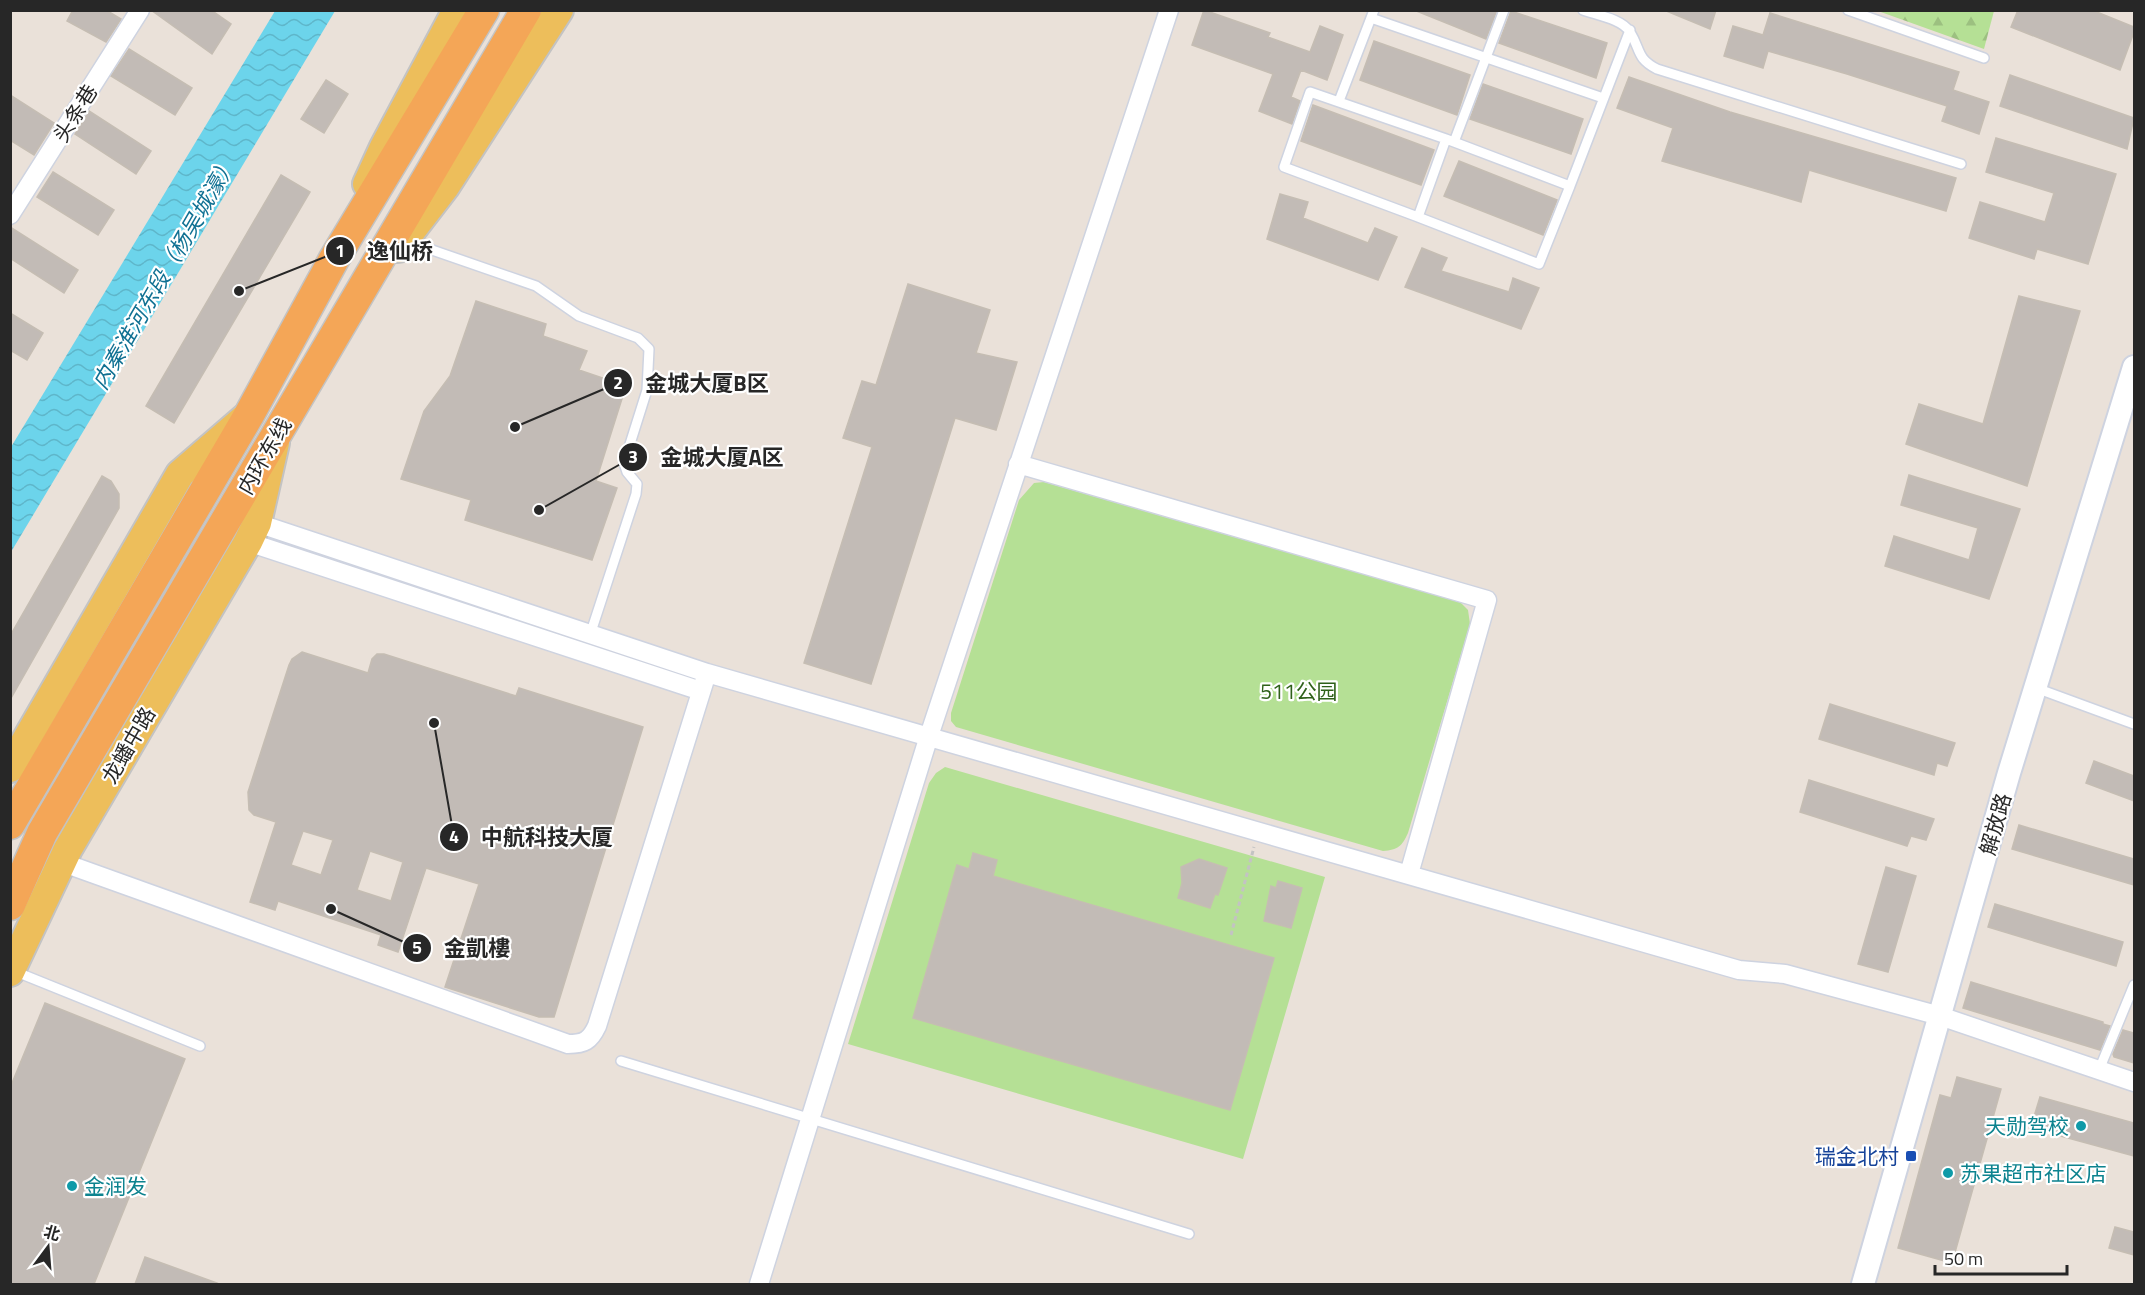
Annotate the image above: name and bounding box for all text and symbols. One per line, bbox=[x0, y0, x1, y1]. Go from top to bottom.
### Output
street label: 头条巷 bbox=[45, 78, 105, 148]
water label: 内秦淮河东段（杨吴城濠） bbox=[83, 150, 245, 396]
callout: 逸仙桥 bbox=[325, 231, 445, 271]
text: 逸仙桥 bbox=[367, 234, 433, 268]
text: 1 bbox=[335, 237, 345, 264]
callout: 金城大厦B区 bbox=[603, 363, 780, 403]
text: 金城大厦B区 bbox=[645, 366, 769, 400]
text: 2 bbox=[613, 369, 623, 396]
street label: 内环东线 bbox=[229, 412, 299, 500]
callout: 金城大厦A区 bbox=[618, 437, 796, 477]
text: 金城大厦A区 bbox=[660, 440, 784, 474]
text: 3 bbox=[628, 443, 638, 470]
park label: 511公园 bbox=[1260, 675, 1338, 707]
street label: 龙蟠中路 bbox=[93, 701, 163, 789]
street label: 解放路 bbox=[1971, 789, 2019, 859]
callout: 中航科技大厦 bbox=[439, 817, 625, 857]
text: 中航科技大厦 bbox=[481, 820, 613, 854]
text: 4 bbox=[449, 823, 459, 850]
callout: 金凱樓 bbox=[402, 928, 522, 968]
text: 金凱樓 bbox=[444, 931, 510, 965]
text: 5 bbox=[412, 934, 422, 961]
place label: 天勋驾校 bbox=[1985, 1110, 2069, 1142]
marker: 天勋驾校 bbox=[2074, 1119, 2088, 1133]
place label: 瑞金北村 bbox=[1815, 1140, 1899, 1172]
marker: 瑞金北村 bbox=[1904, 1149, 1918, 1163]
place label: 苏果超市社区店 bbox=[1960, 1157, 2107, 1189]
marker: 苏果超市社区店 bbox=[1941, 1166, 1955, 1180]
place label: 金润发 bbox=[84, 1170, 147, 1202]
marker: 金润发 bbox=[65, 1179, 79, 1193]
north arrow bbox=[18, 1217, 78, 1277]
text: 北 bbox=[41, 1219, 63, 1246]
scale bar bbox=[1935, 1238, 2067, 1276]
text: 50 m bbox=[1944, 1245, 1983, 1272]

